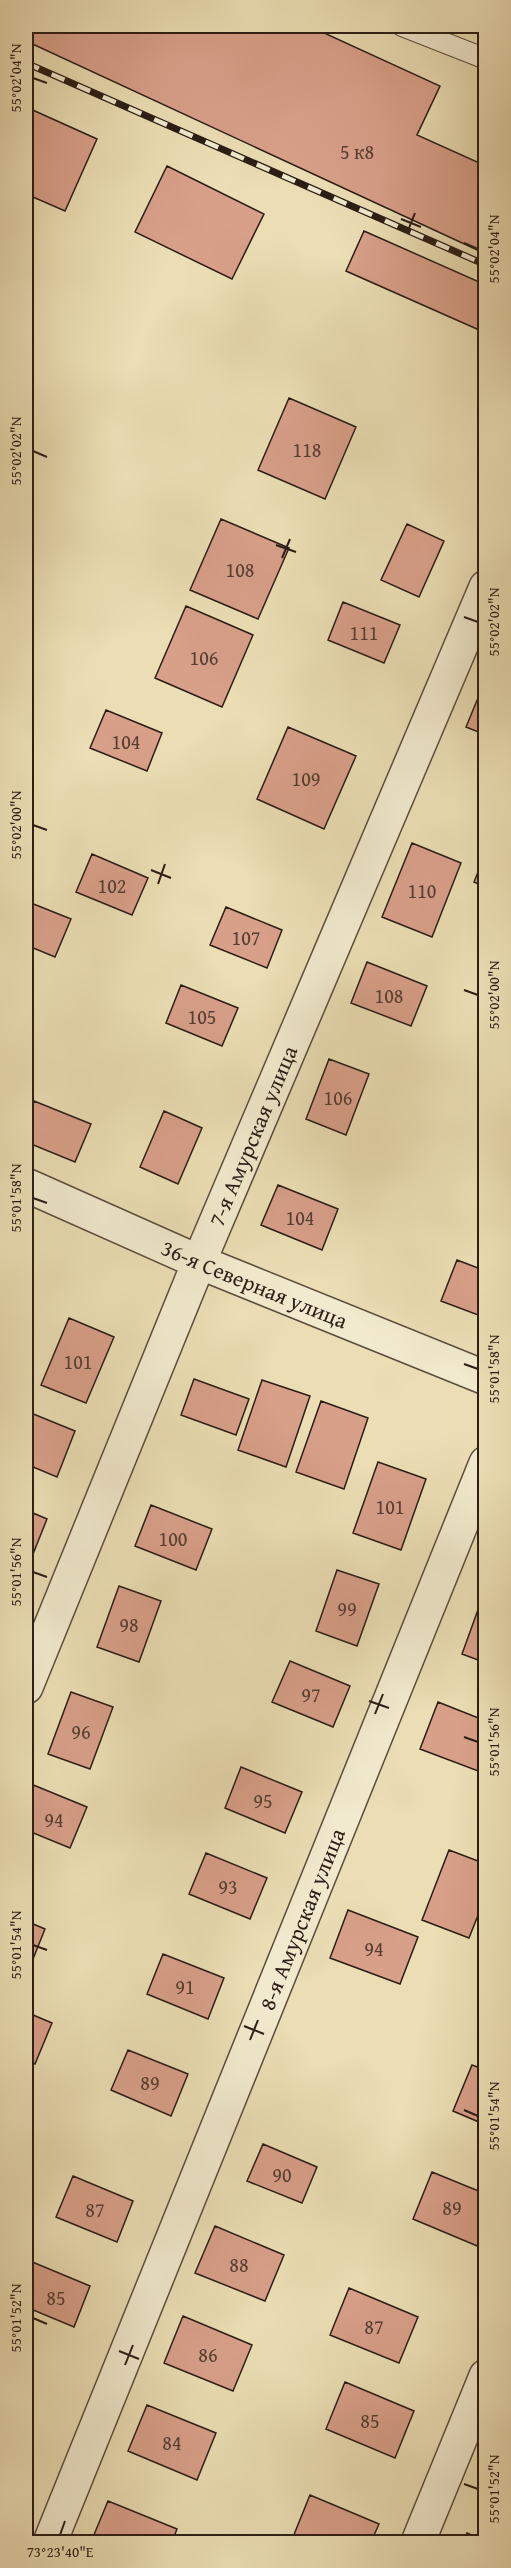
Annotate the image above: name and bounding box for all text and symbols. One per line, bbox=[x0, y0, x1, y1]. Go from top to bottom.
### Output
text: 55°02'04"N bbox=[5, 43, 26, 112]
house number: 5 к8 bbox=[340, 137, 374, 166]
text: 55°02'04"N bbox=[483, 214, 504, 283]
text: 55°02'02"N bbox=[5, 416, 26, 485]
house number: 118 bbox=[293, 435, 321, 464]
house number: 108 bbox=[226, 555, 254, 584]
text: 55°02'02"N bbox=[483, 587, 504, 656]
house number: 111 bbox=[350, 618, 378, 647]
house number: 106 bbox=[190, 643, 218, 672]
house number: 104 bbox=[112, 727, 140, 756]
house number: 109 bbox=[292, 764, 320, 793]
text: 55°02'00"N bbox=[5, 790, 26, 859]
house number: 102 bbox=[98, 871, 126, 900]
house number: 110 bbox=[408, 876, 436, 905]
house number: 107 bbox=[232, 923, 260, 952]
text: 55°02'00"N bbox=[483, 960, 504, 1029]
house number: 108 bbox=[375, 981, 403, 1010]
house number: 105 bbox=[188, 1002, 216, 1031]
street label: 7-я Амурская улица bbox=[200, 1040, 305, 1231]
house number: 106 bbox=[324, 1083, 352, 1112]
text: 55°01'58"N bbox=[5, 1163, 26, 1232]
house number: 104 bbox=[286, 1203, 314, 1232]
street label: 36-я Северная улица bbox=[156, 1231, 353, 1337]
text: 55°01'58"N bbox=[483, 1334, 504, 1403]
house number: 101 bbox=[64, 1347, 92, 1376]
house number: 101 bbox=[376, 1492, 404, 1521]
house number: 100 bbox=[159, 1524, 187, 1553]
text: 55°01'56"N bbox=[5, 1537, 26, 1606]
house number: 99 bbox=[337, 1594, 357, 1623]
house number: 98 bbox=[119, 1610, 139, 1639]
house number: 97 bbox=[301, 1680, 321, 1709]
text: 55°01'56"N bbox=[483, 1707, 504, 1776]
house number: 96 bbox=[71, 1717, 91, 1746]
house number: 95 bbox=[253, 1786, 273, 1815]
house number: 94 bbox=[44, 1805, 64, 1834]
street label: 8-я Амурская улица bbox=[251, 1823, 353, 2015]
house number: 93 bbox=[218, 1872, 238, 1901]
text: 55°01'54"N bbox=[5, 1910, 26, 1979]
house number: 94 bbox=[364, 1934, 384, 1963]
house number: 91 bbox=[175, 1972, 195, 2001]
house number: 89 bbox=[140, 2068, 160, 2097]
text: 55°01'54"N bbox=[483, 2081, 504, 2150]
house number: 90 bbox=[272, 2160, 292, 2189]
house number: 89 bbox=[442, 2193, 462, 2222]
house number: 87 bbox=[85, 2195, 105, 2224]
house number: 88 bbox=[229, 2250, 249, 2279]
text: 55°01'52"N bbox=[5, 2283, 26, 2352]
house number: 85 bbox=[46, 2283, 66, 2312]
house number: 87 bbox=[364, 2312, 384, 2341]
house number: 86 bbox=[198, 2340, 218, 2369]
house number: 85 bbox=[360, 2406, 380, 2435]
house number: 84 bbox=[162, 2428, 182, 2457]
text: 55°01'52"N bbox=[483, 2454, 504, 2523]
text: 73°23'40"E bbox=[27, 2541, 94, 2562]

